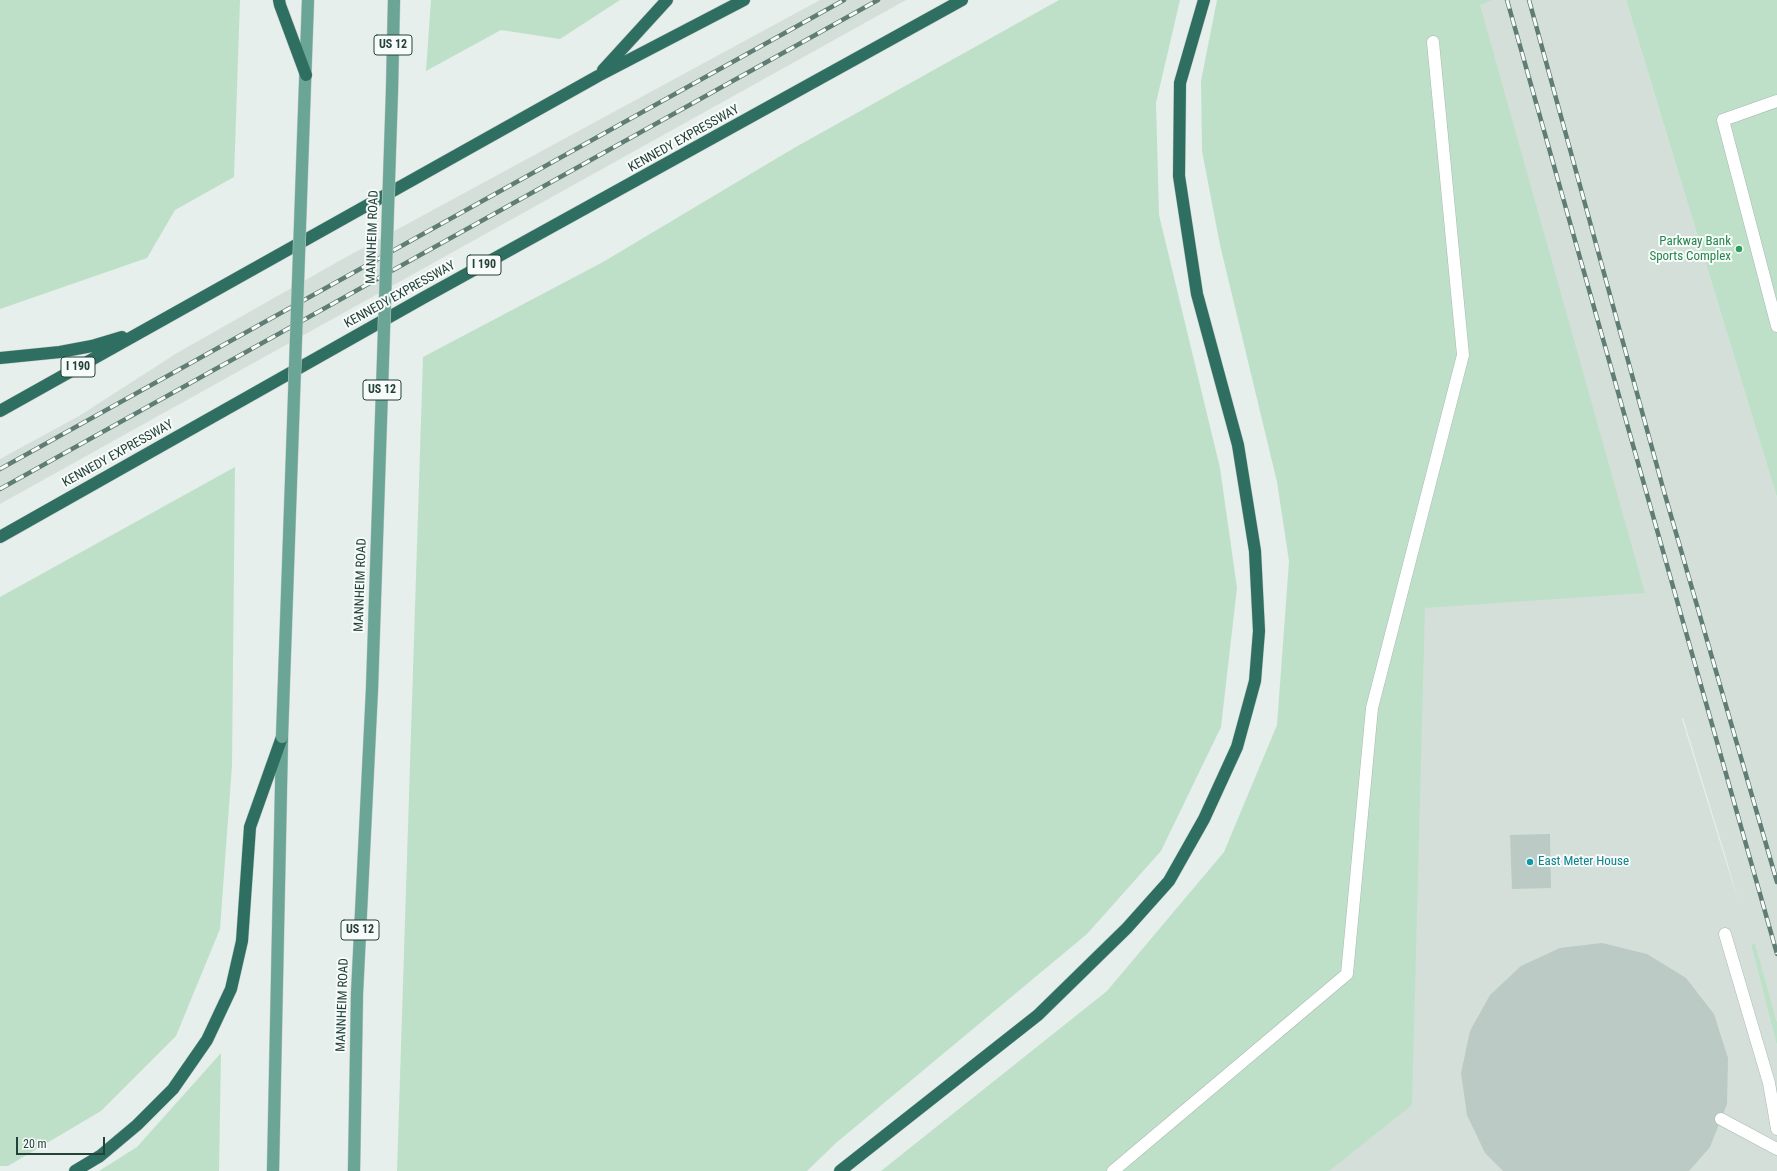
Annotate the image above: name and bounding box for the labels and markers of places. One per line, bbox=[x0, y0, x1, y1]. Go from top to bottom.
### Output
place label: Parkway Bank Sports Complex bbox=[1649, 234, 1731, 265]
marker: Parkway Bank Sports Complex bbox=[1734, 244, 1744, 254]
place label: East Meter House bbox=[1538, 854, 1629, 870]
marker: East Meter House bbox=[1525, 857, 1535, 867]

